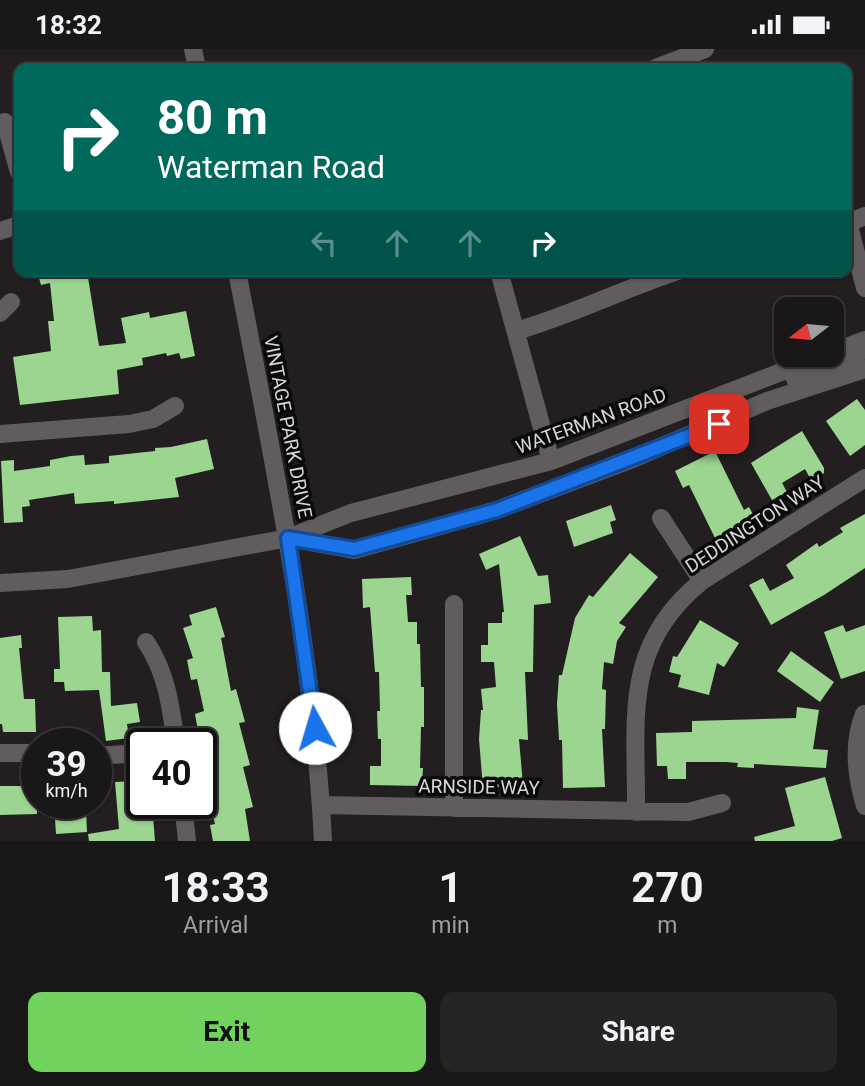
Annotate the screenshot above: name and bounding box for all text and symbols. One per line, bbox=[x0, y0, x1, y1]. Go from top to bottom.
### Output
text: 18:32 bbox=[35, 10, 102, 40]
text: 80 m bbox=[157, 89, 268, 146]
icon: right bbox=[42, 91, 133, 182]
text: Waterman Road bbox=[157, 148, 385, 186]
icon: left bbox=[305, 224, 343, 262]
icon: ahead bbox=[378, 224, 416, 262]
icon: ahead bbox=[451, 224, 489, 262]
icon: right bbox=[524, 224, 562, 262]
north arrow bbox=[774, 297, 844, 367]
map controls bbox=[774, 297, 844, 367]
street label: VINTAGE PARK DRIVE bbox=[259, 334, 317, 520]
street label: WATERMAN ROAD bbox=[513, 383, 669, 459]
pin bbox=[689, 394, 749, 454]
icon: arrive bbox=[700, 405, 738, 443]
street label: DEDDINGTON WAY bbox=[681, 470, 830, 578]
position arrow bbox=[278, 691, 352, 765]
speed limit sign: 40 bbox=[126, 728, 217, 819]
text: 39 bbox=[46, 744, 87, 785]
street label: ARNSIDE WAY bbox=[418, 774, 541, 800]
text: km/h bbox=[45, 780, 88, 801]
text: 18:33 bbox=[162, 863, 270, 912]
text: 1 bbox=[438, 863, 463, 912]
text: 270 bbox=[631, 863, 704, 912]
text: Arrival bbox=[183, 912, 248, 939]
text: min bbox=[431, 912, 470, 939]
text: m bbox=[657, 912, 677, 939]
button: Exit bbox=[28, 992, 426, 1072]
button: Share bbox=[440, 992, 837, 1072]

